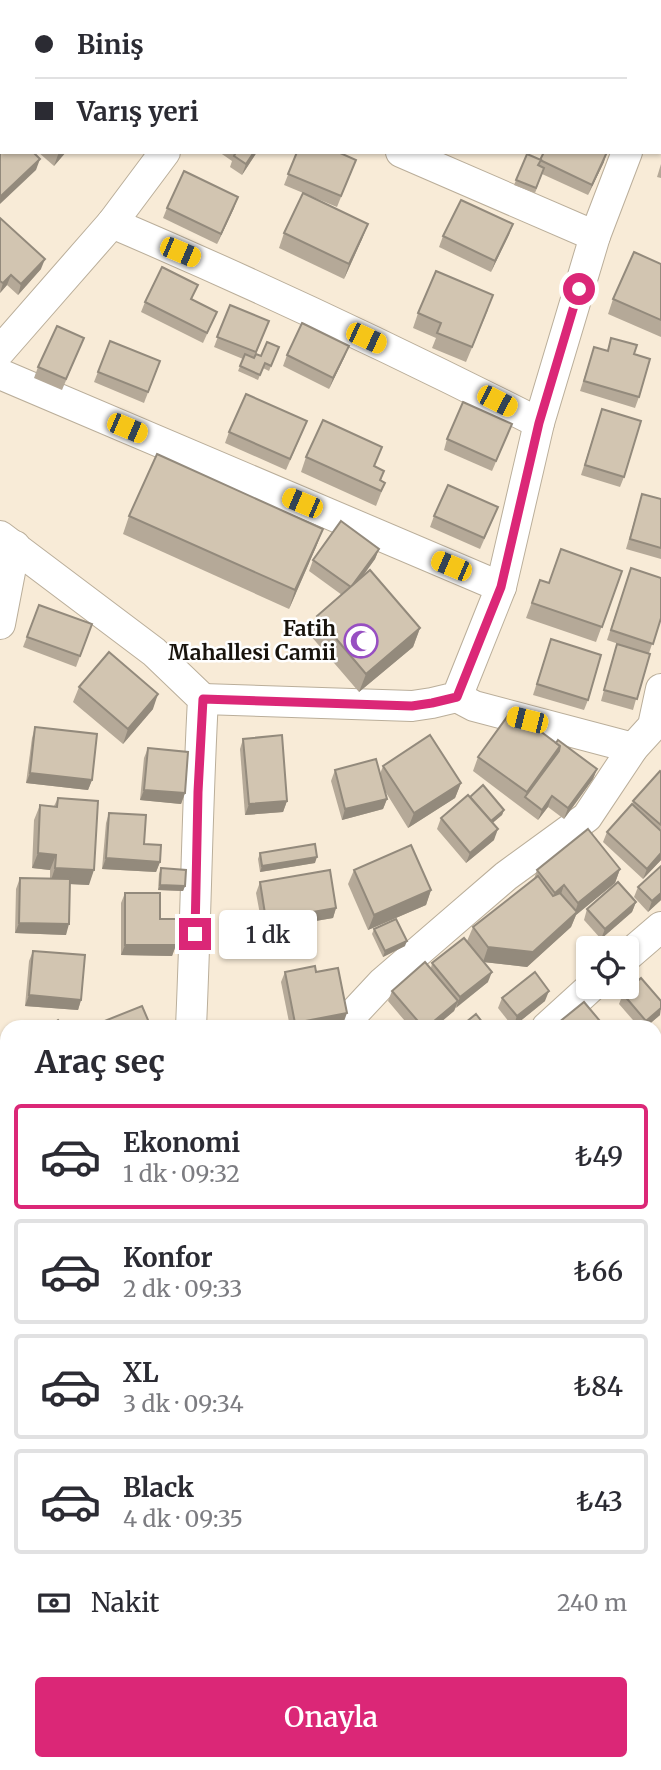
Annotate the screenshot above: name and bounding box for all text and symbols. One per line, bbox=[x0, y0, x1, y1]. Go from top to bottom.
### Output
text: Biniş bbox=[77, 28, 144, 61]
text: Varış yeri bbox=[77, 95, 199, 128]
car bbox=[157, 234, 204, 270]
route start bbox=[563, 273, 595, 305]
car bbox=[343, 320, 390, 356]
car bbox=[474, 382, 521, 420]
car bbox=[104, 410, 151, 446]
car bbox=[279, 485, 326, 521]
car bbox=[428, 548, 475, 584]
place label: Fatih Mahallesi Camii bbox=[168, 615, 336, 666]
mosque icon: Fatih Mahallesi Camii bbox=[342, 622, 380, 660]
car bbox=[505, 705, 550, 735]
callout: 1 dk bbox=[220, 909, 318, 958]
route end bbox=[179, 918, 211, 950]
text: 1 dk bbox=[246, 920, 290, 949]
map controls bbox=[576, 936, 639, 999]
button: locate bbox=[576, 936, 639, 999]
text: Araç seç bbox=[35, 1042, 165, 1082]
icon: car bbox=[39, 1125, 102, 1188]
text: Ekonomi bbox=[123, 1126, 240, 1159]
text: ₺49 bbox=[575, 1140, 623, 1173]
text: 1 dk · 09:32 bbox=[123, 1159, 240, 1188]
icon: car bbox=[39, 1240, 102, 1303]
text: Konfor bbox=[123, 1241, 213, 1274]
text: ₺66 bbox=[574, 1255, 623, 1288]
text: 2 dk · 09:33 bbox=[123, 1274, 242, 1303]
icon: car bbox=[39, 1355, 102, 1418]
text: XL bbox=[123, 1356, 159, 1389]
text: ₺84 bbox=[573, 1370, 623, 1403]
text: 3 dk · 09:34 bbox=[123, 1389, 244, 1418]
icon: car bbox=[39, 1470, 102, 1533]
text: Black bbox=[123, 1471, 194, 1504]
text: ₺43 bbox=[576, 1485, 623, 1518]
text: 4 dk · 09:35 bbox=[123, 1504, 243, 1533]
icon: cash bbox=[35, 1584, 73, 1622]
text: Nakit bbox=[91, 1586, 160, 1619]
text: 240 m bbox=[557, 1588, 627, 1617]
button: Onayla bbox=[35, 1677, 627, 1757]

